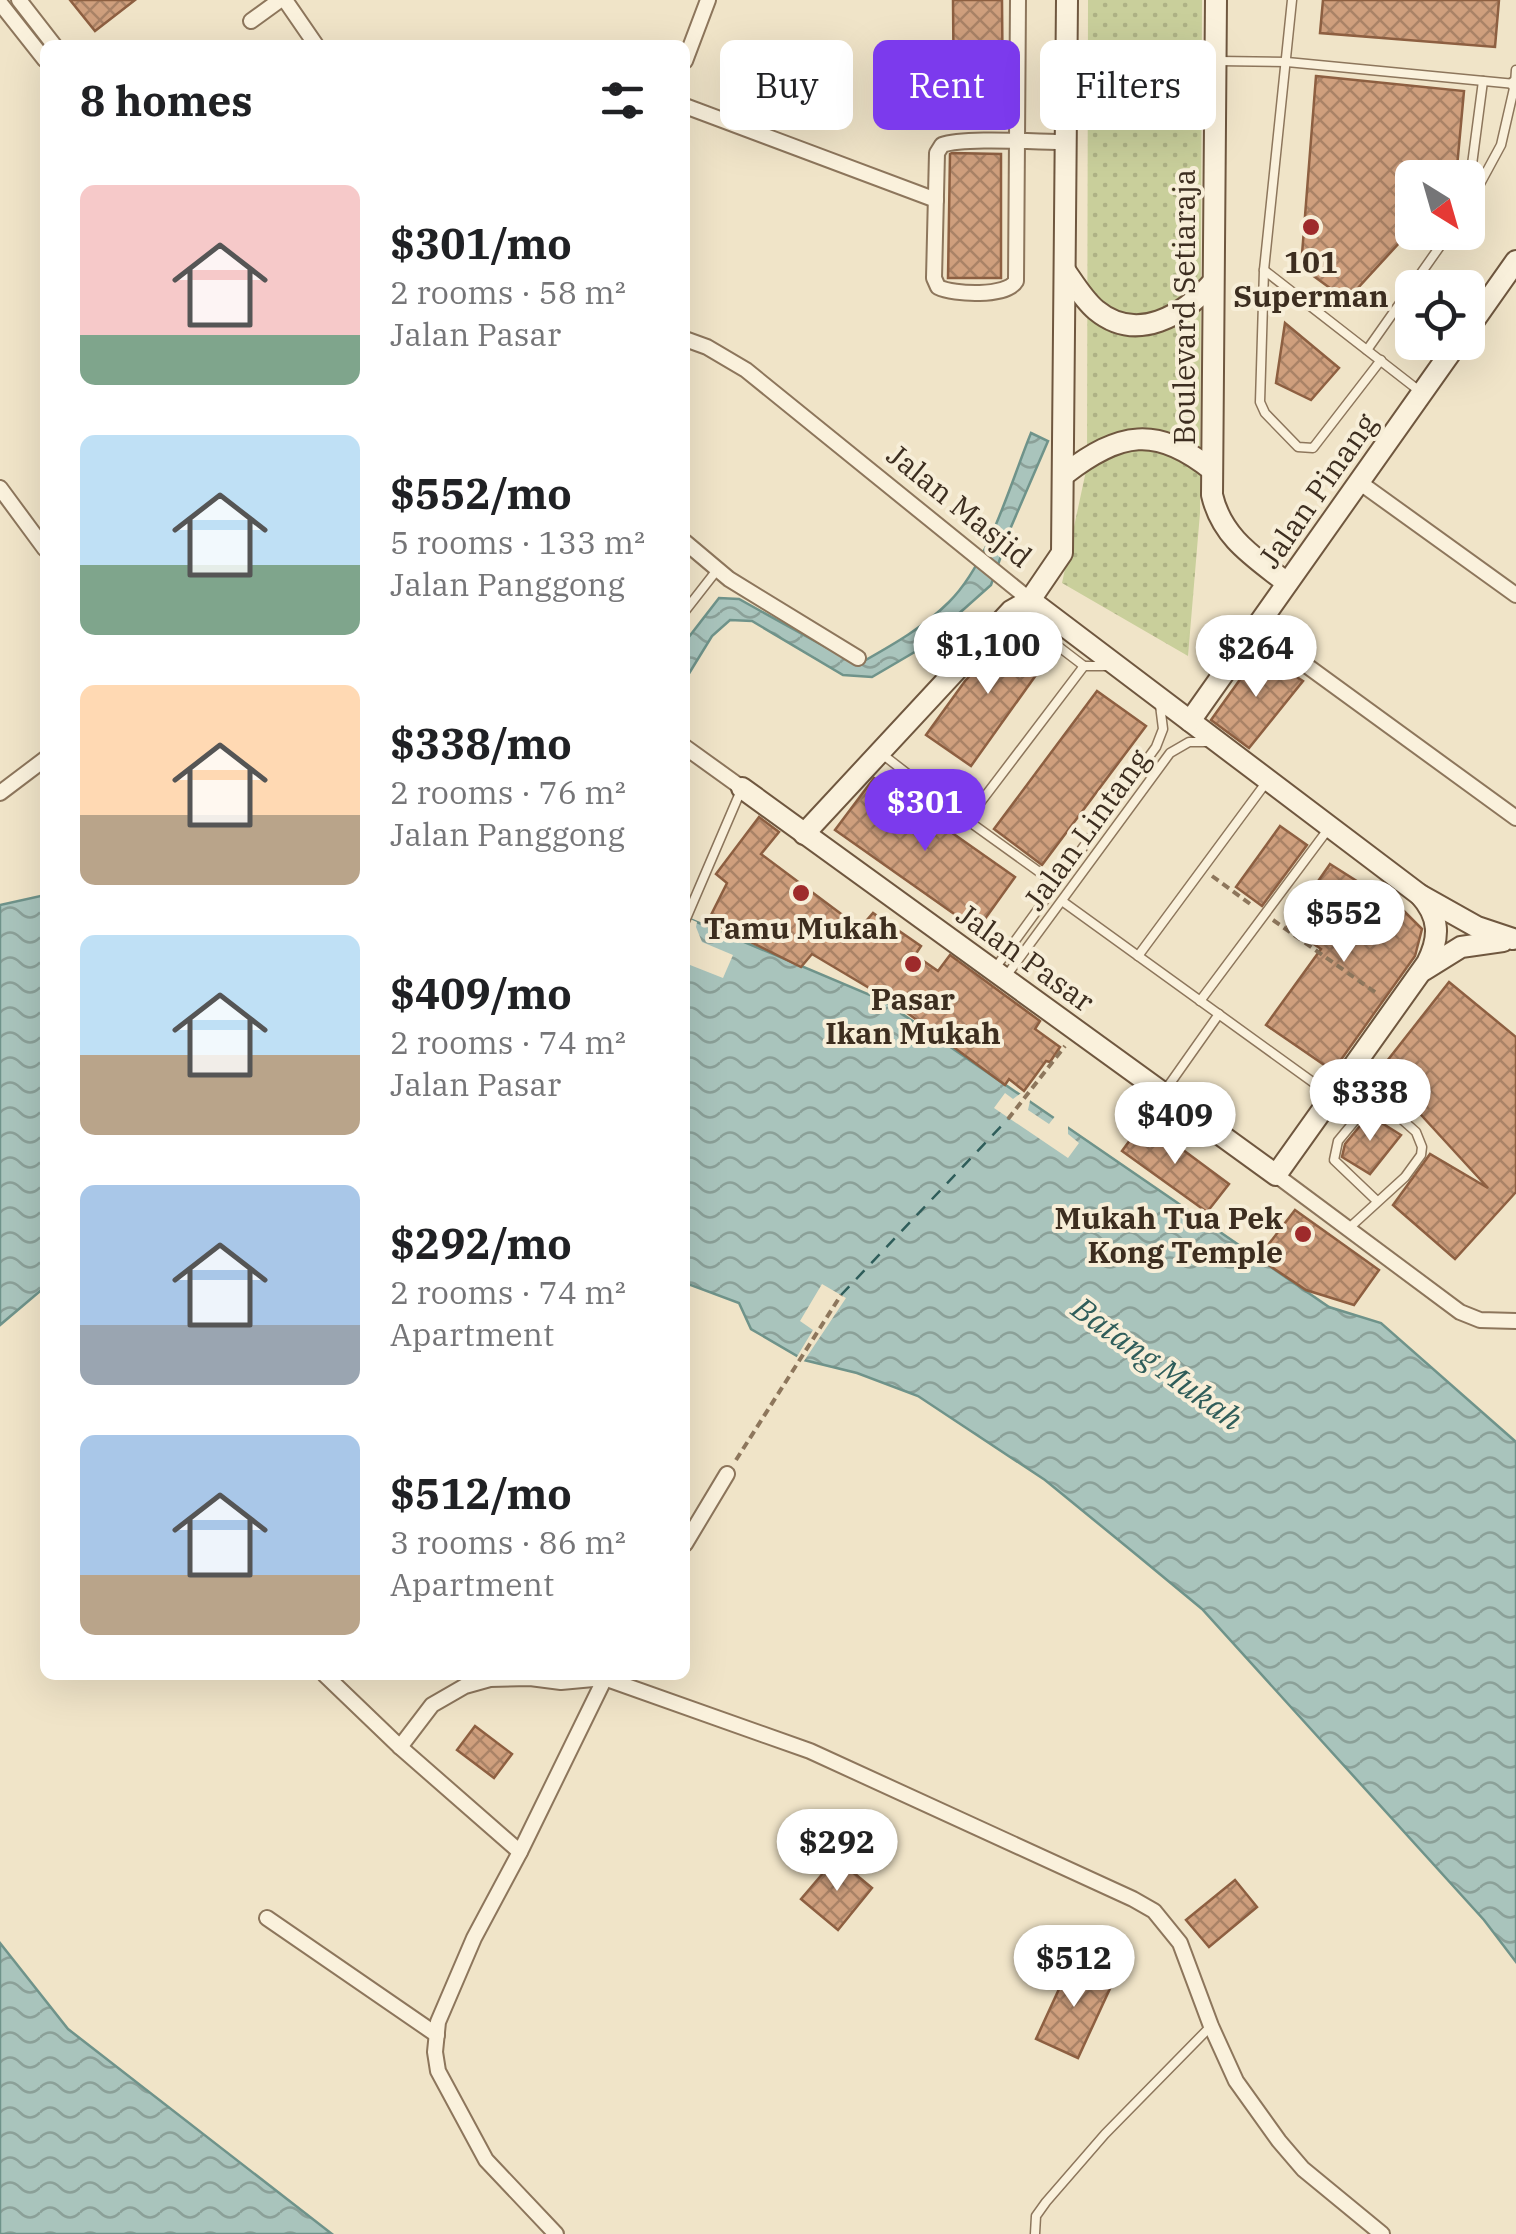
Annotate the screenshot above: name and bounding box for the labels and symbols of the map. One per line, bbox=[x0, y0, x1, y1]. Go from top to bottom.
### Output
north arrow bbox=[1395, 160, 1485, 250]
street label: Boulevard Setiaraja bbox=[1164, 169, 1203, 445]
marker: 101 Superman bbox=[1300, 216, 1322, 238]
place label: 101 Superman bbox=[1233, 242, 1389, 315]
street label: Jalan Pinang bbox=[1249, 405, 1385, 575]
street label: Jalan Masjid bbox=[880, 435, 1040, 575]
pin: $1,100 bbox=[907, 612, 1069, 697]
pin: $264 bbox=[1197, 615, 1315, 700]
street label: Jalan Lintang bbox=[1014, 741, 1158, 917]
pin: $301 bbox=[866, 769, 984, 854]
pin: $552 bbox=[1285, 880, 1403, 965]
marker: Tamu Mukah bbox=[790, 882, 812, 904]
street label: Jalan Pasar bbox=[950, 894, 1102, 1020]
place label: Tamu Mukah bbox=[704, 908, 898, 947]
marker: Pasar Ikan Mukah bbox=[902, 953, 924, 975]
place label: Pasar Ikan Mukah bbox=[825, 979, 1001, 1052]
pin: $338 bbox=[1311, 1059, 1429, 1144]
pin: $409 bbox=[1116, 1082, 1234, 1167]
place label: Mukah Tua Pek Kong Temple bbox=[1055, 1198, 1283, 1271]
marker: Mukah Tua Pek Kong Temple bbox=[1292, 1223, 1314, 1245]
water label: Batang Mukah bbox=[1063, 1286, 1252, 1439]
pin: $292 bbox=[778, 1809, 896, 1894]
pin: $512 bbox=[1015, 1925, 1133, 2010]

